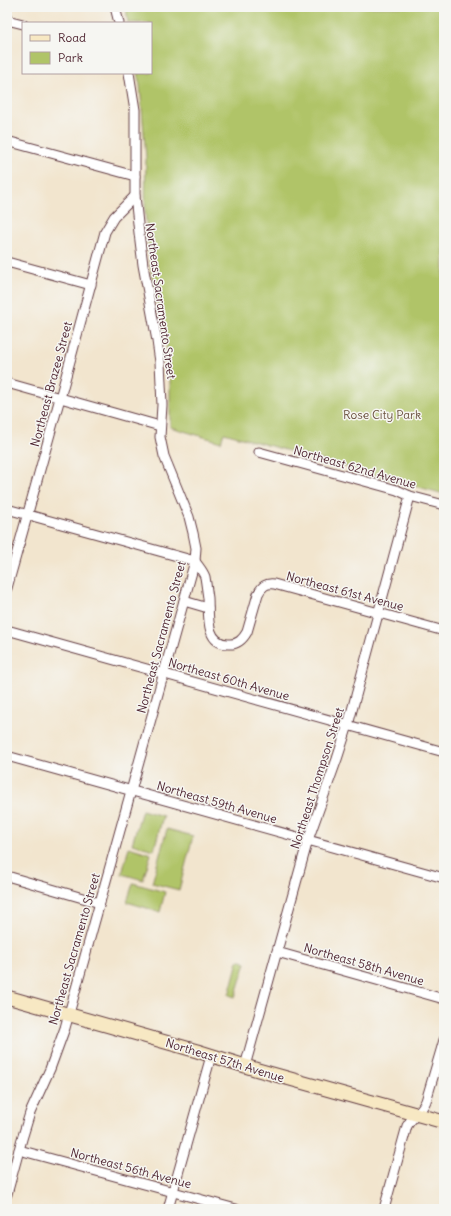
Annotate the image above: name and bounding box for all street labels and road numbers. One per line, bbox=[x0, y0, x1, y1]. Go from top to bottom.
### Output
street label: Northeast Sacramento Street bbox=[143, 222, 179, 380]
street label: Northeast Brazee Street bbox=[27, 320, 75, 448]
street label: Northeast 62nd Avenue bbox=[292, 442, 418, 492]
street label: Northeast Sacramento Street bbox=[133, 559, 189, 715]
street label: Northeast 61st Avenue bbox=[285, 568, 405, 614]
street label: Northeast 60th Avenue bbox=[167, 655, 291, 703]
street label: Northeast Thompson Street bbox=[287, 705, 347, 851]
street label: Northeast 59th Avenue bbox=[155, 778, 279, 826]
street label: Northeast Sacramento Street bbox=[45, 871, 103, 1027]
street label: Northeast 58th Avenue bbox=[302, 940, 426, 988]
street label: Northeast 57th Avenue bbox=[164, 1035, 286, 1085]
street label: Northeast 56th Avenue bbox=[69, 1145, 193, 1191]

